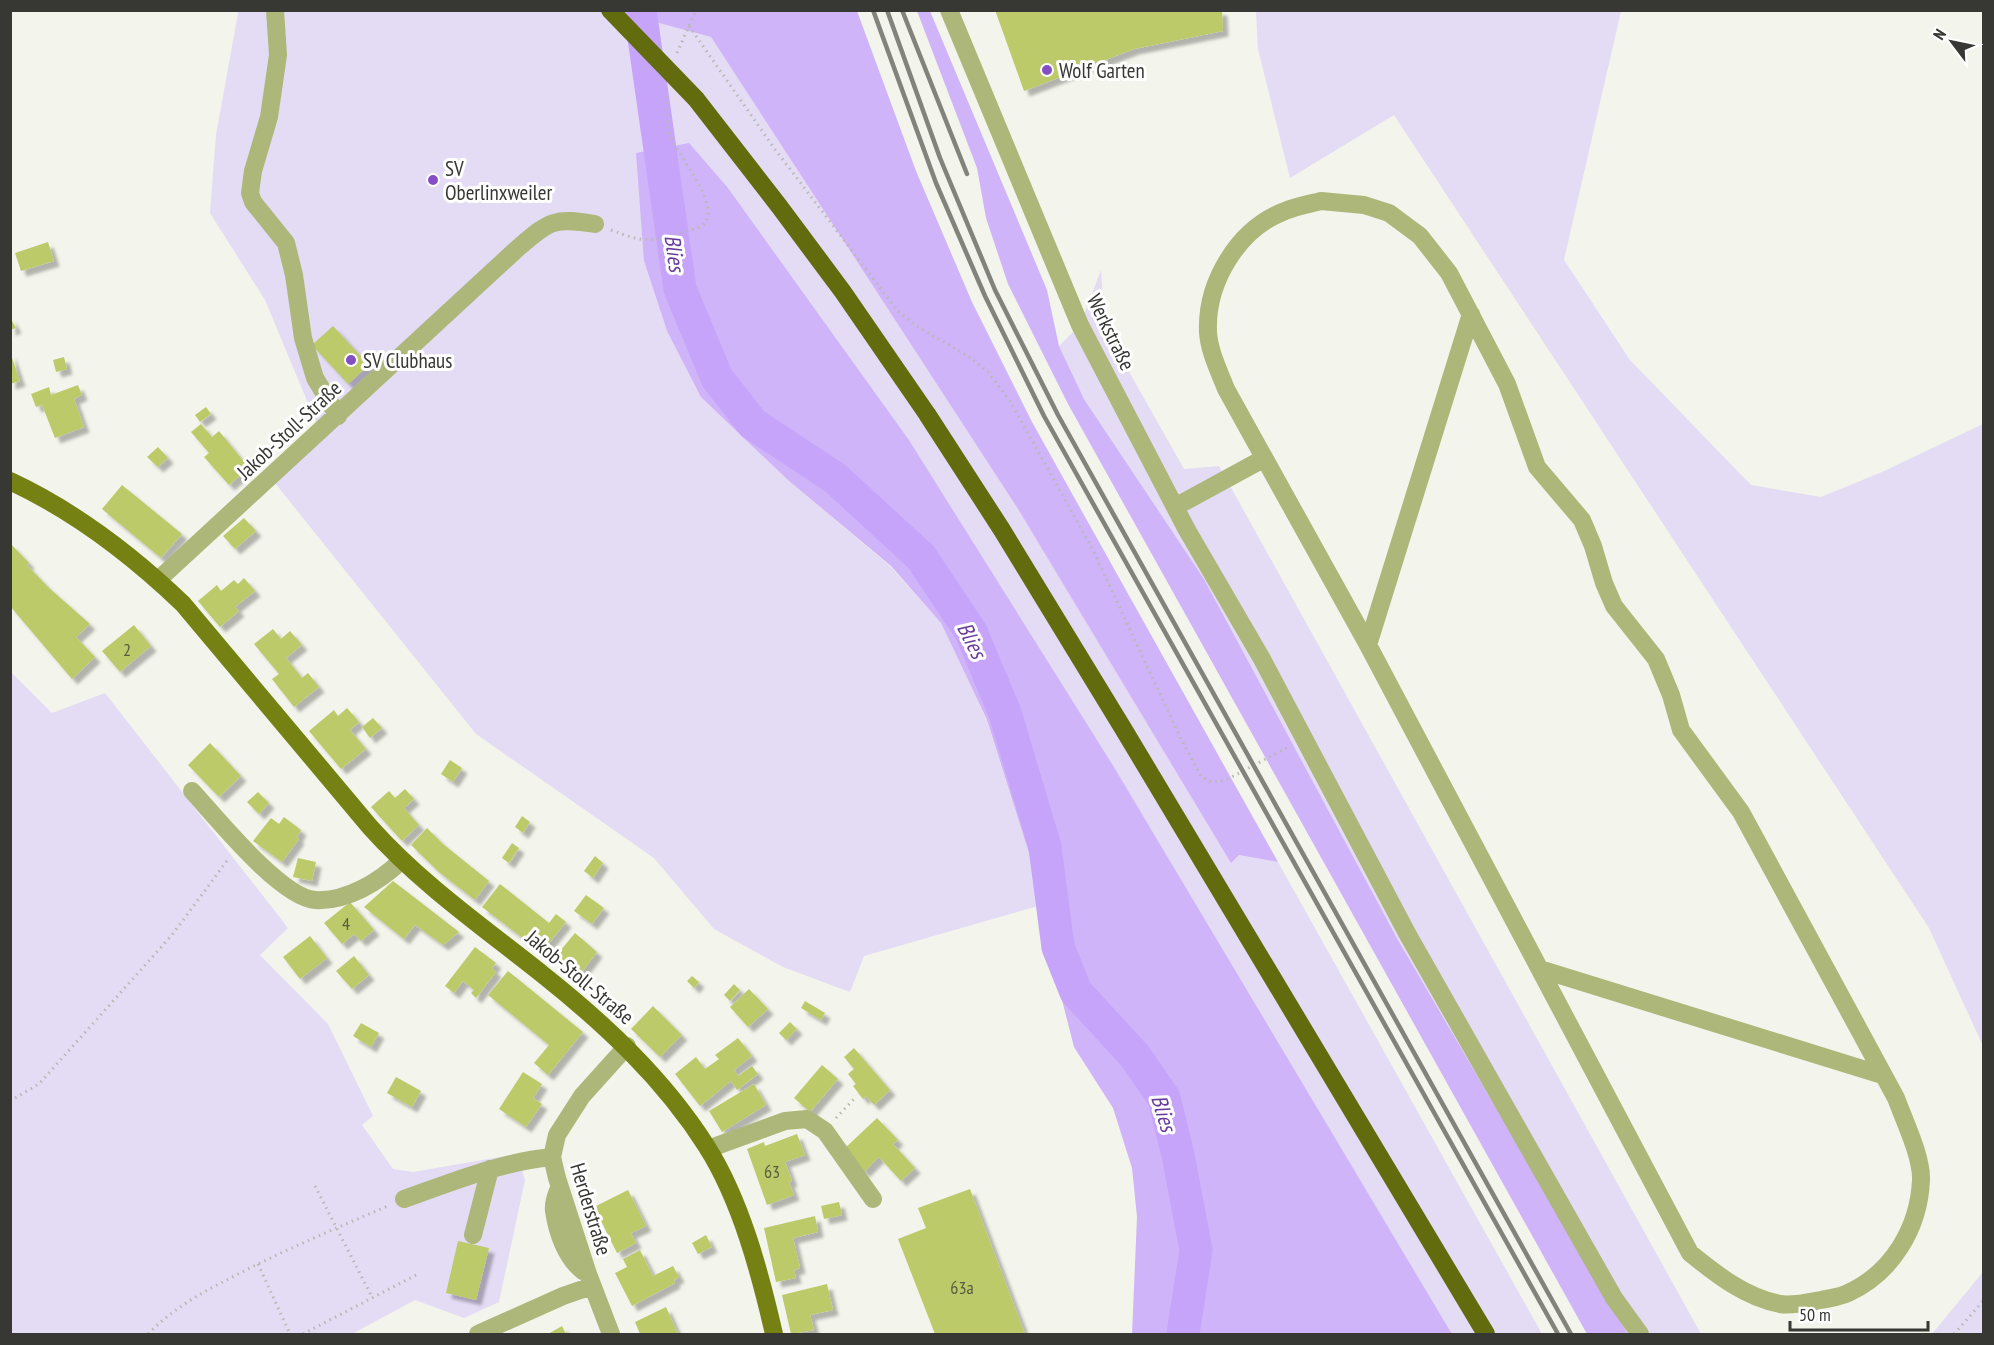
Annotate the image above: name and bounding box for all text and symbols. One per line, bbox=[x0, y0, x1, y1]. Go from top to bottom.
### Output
north arrow bbox=[1922, 12, 1982, 72]
text: N bbox=[1929, 25, 1950, 43]
place label: Wolf Garten bbox=[1059, 57, 1145, 84]
marker: Wolf Garten bbox=[1040, 63, 1054, 77]
place label: SV Oberlinxweiler bbox=[445, 155, 552, 206]
marker: SV Oberlinxweiler bbox=[426, 173, 440, 187]
water label: Blies bbox=[659, 233, 692, 276]
street label: Werkstraße bbox=[1081, 289, 1141, 375]
place label: SV Clubhaus bbox=[363, 347, 452, 374]
marker: SV Clubhaus bbox=[344, 353, 358, 367]
street label: Jakob-Stoll-Straße bbox=[230, 375, 347, 486]
water label: Blies bbox=[951, 617, 994, 665]
house number: 2 bbox=[123, 638, 131, 661]
house number: 4 bbox=[342, 912, 350, 935]
street label: Jakob-Stoll-Straße bbox=[520, 923, 640, 1030]
water label: Blies bbox=[1145, 1091, 1184, 1137]
street label: Herderstraße bbox=[564, 1160, 618, 1258]
house number: 63 bbox=[764, 1160, 780, 1183]
house number: 63a bbox=[950, 1276, 974, 1299]
scale bar bbox=[1790, 1294, 1928, 1332]
text: 50 m bbox=[1799, 1303, 1831, 1326]

